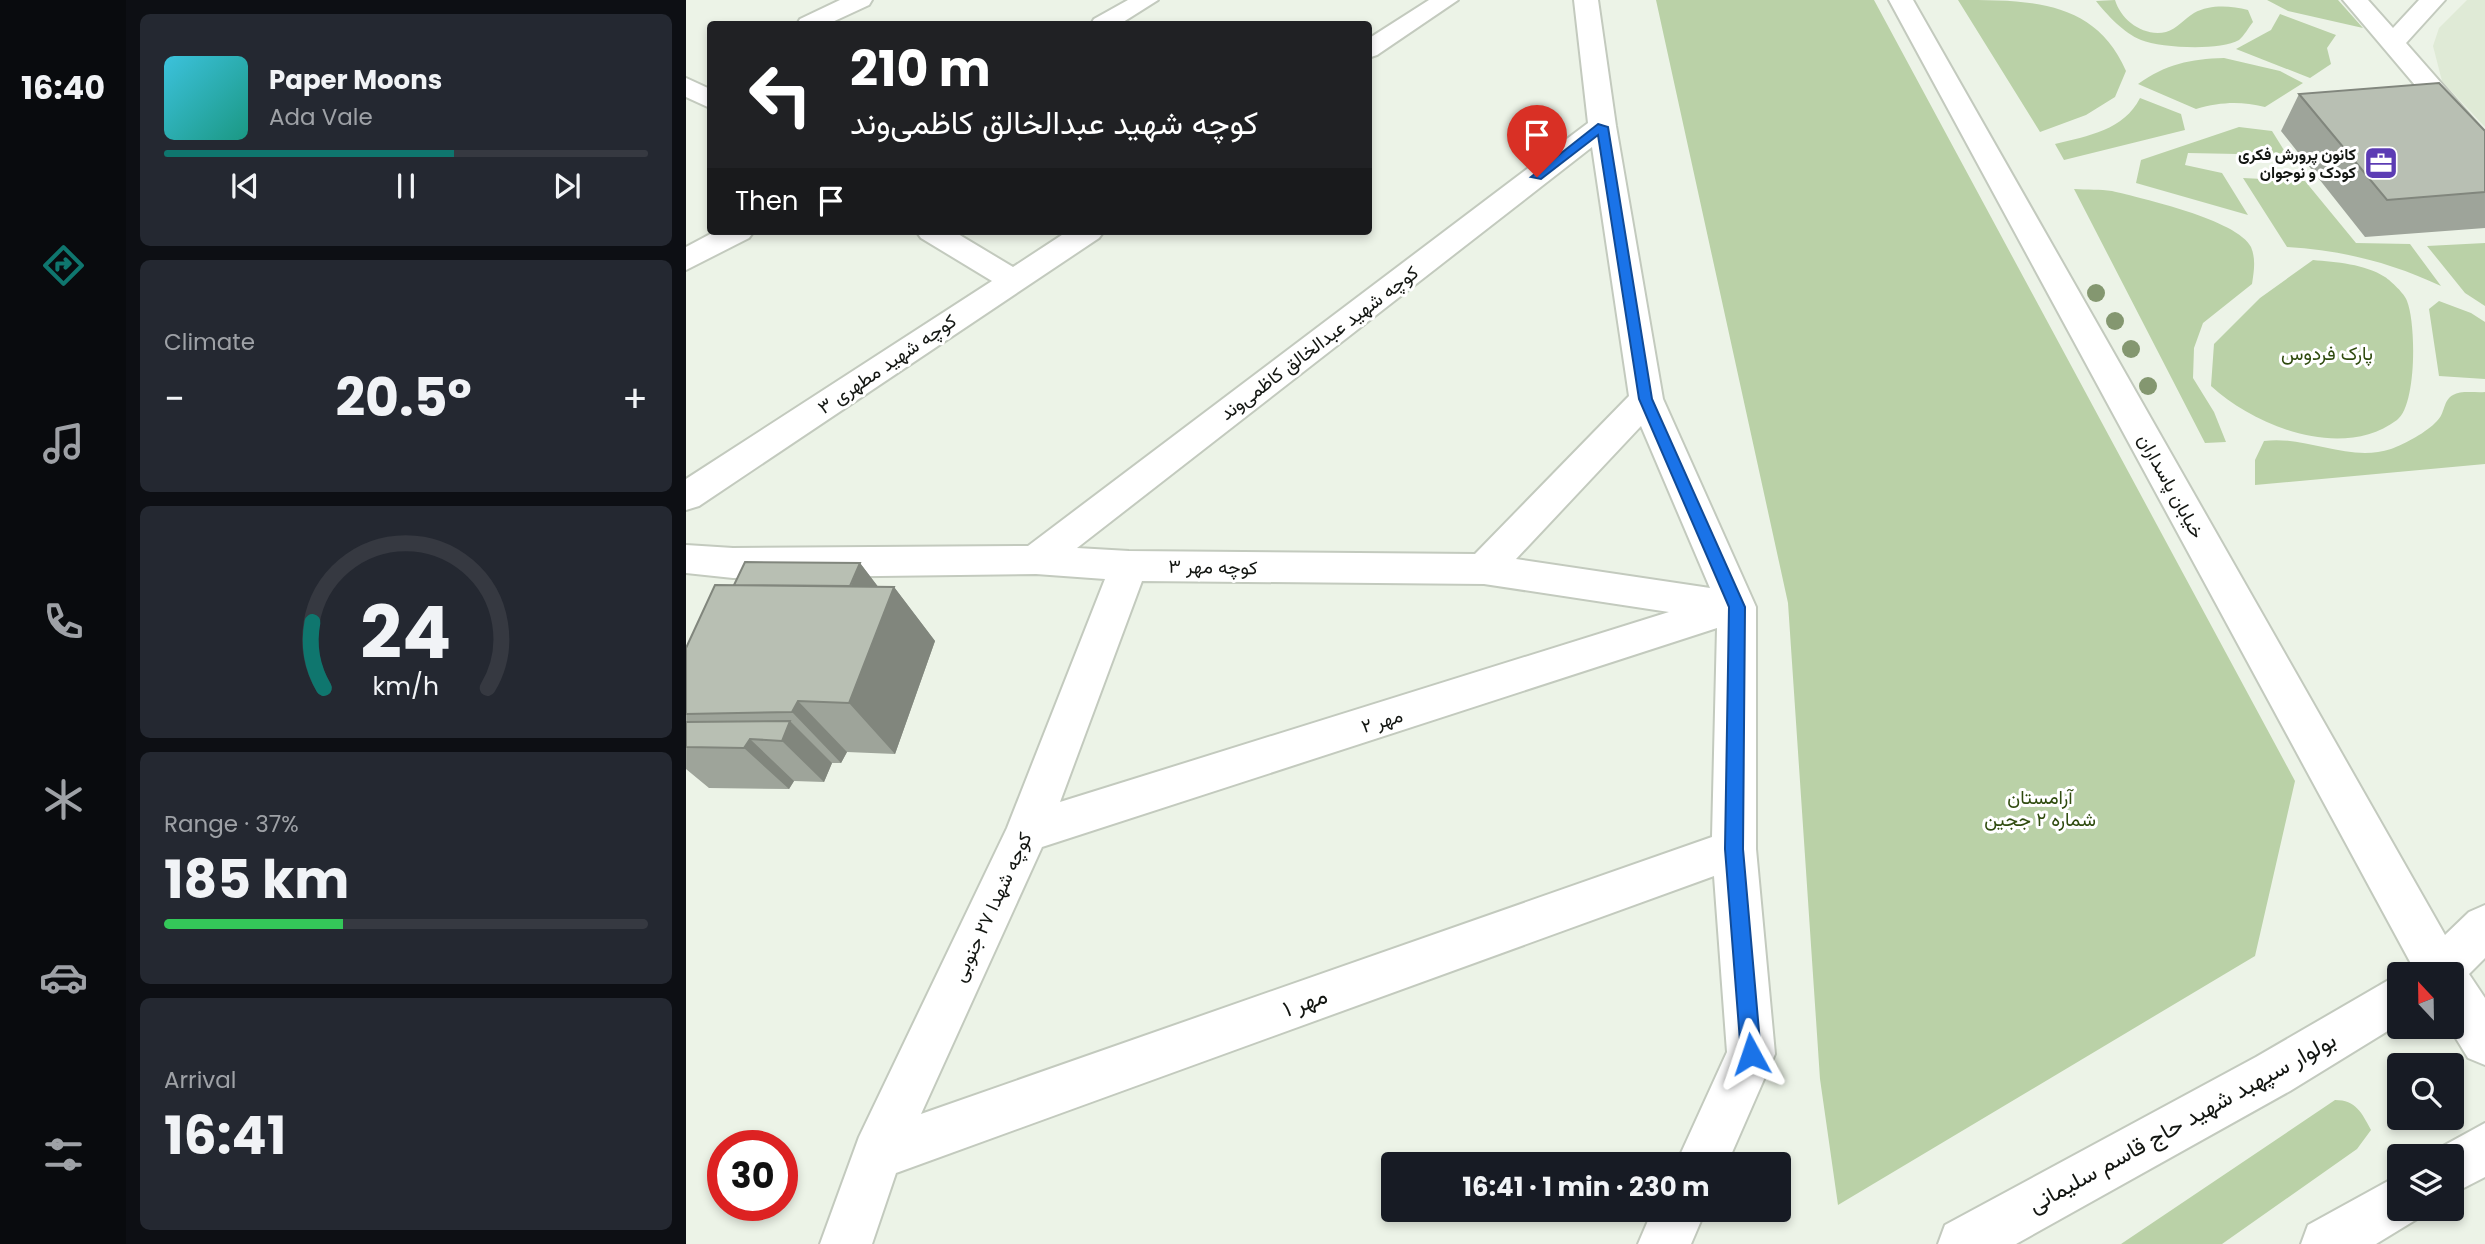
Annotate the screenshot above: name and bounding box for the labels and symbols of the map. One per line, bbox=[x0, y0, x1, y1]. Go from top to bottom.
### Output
pin bbox=[1507, 105, 1567, 177]
place label: کانون پرورش فکری کودک و نوجوان bbox=[2238, 143, 2356, 184]
office icon: کانون پرورش فکری کودک و نوجوان bbox=[2362, 144, 2400, 182]
street label: کوچه شهید عبدالخالق کاظمی‌وند bbox=[1214, 259, 1424, 427]
street label: کوچه شهید مطهری ۳ bbox=[812, 308, 962, 420]
park label: پارک فردوس bbox=[2281, 340, 2373, 367]
street label: خیابان پاسداران bbox=[2131, 429, 2211, 543]
street label: کوچه مهر ۳ bbox=[1168, 553, 1258, 581]
street label: مهر ۲ bbox=[1358, 702, 1406, 740]
park label: آرامستان شماره ۲ ججین bbox=[1984, 784, 2096, 833]
street label: کوچه شهدا ۲۷ جنوبی bbox=[946, 828, 1038, 986]
north arrow bbox=[2387, 962, 2464, 1040]
street label: مهر ۱ bbox=[1278, 979, 1332, 1025]
position arrow bbox=[1714, 1017, 1788, 1091]
street label: بولوار سپهبد شهید حاج قاسم سلیمانی bbox=[2022, 1024, 2342, 1220]
speed limit sign: 30 bbox=[707, 1130, 798, 1221]

